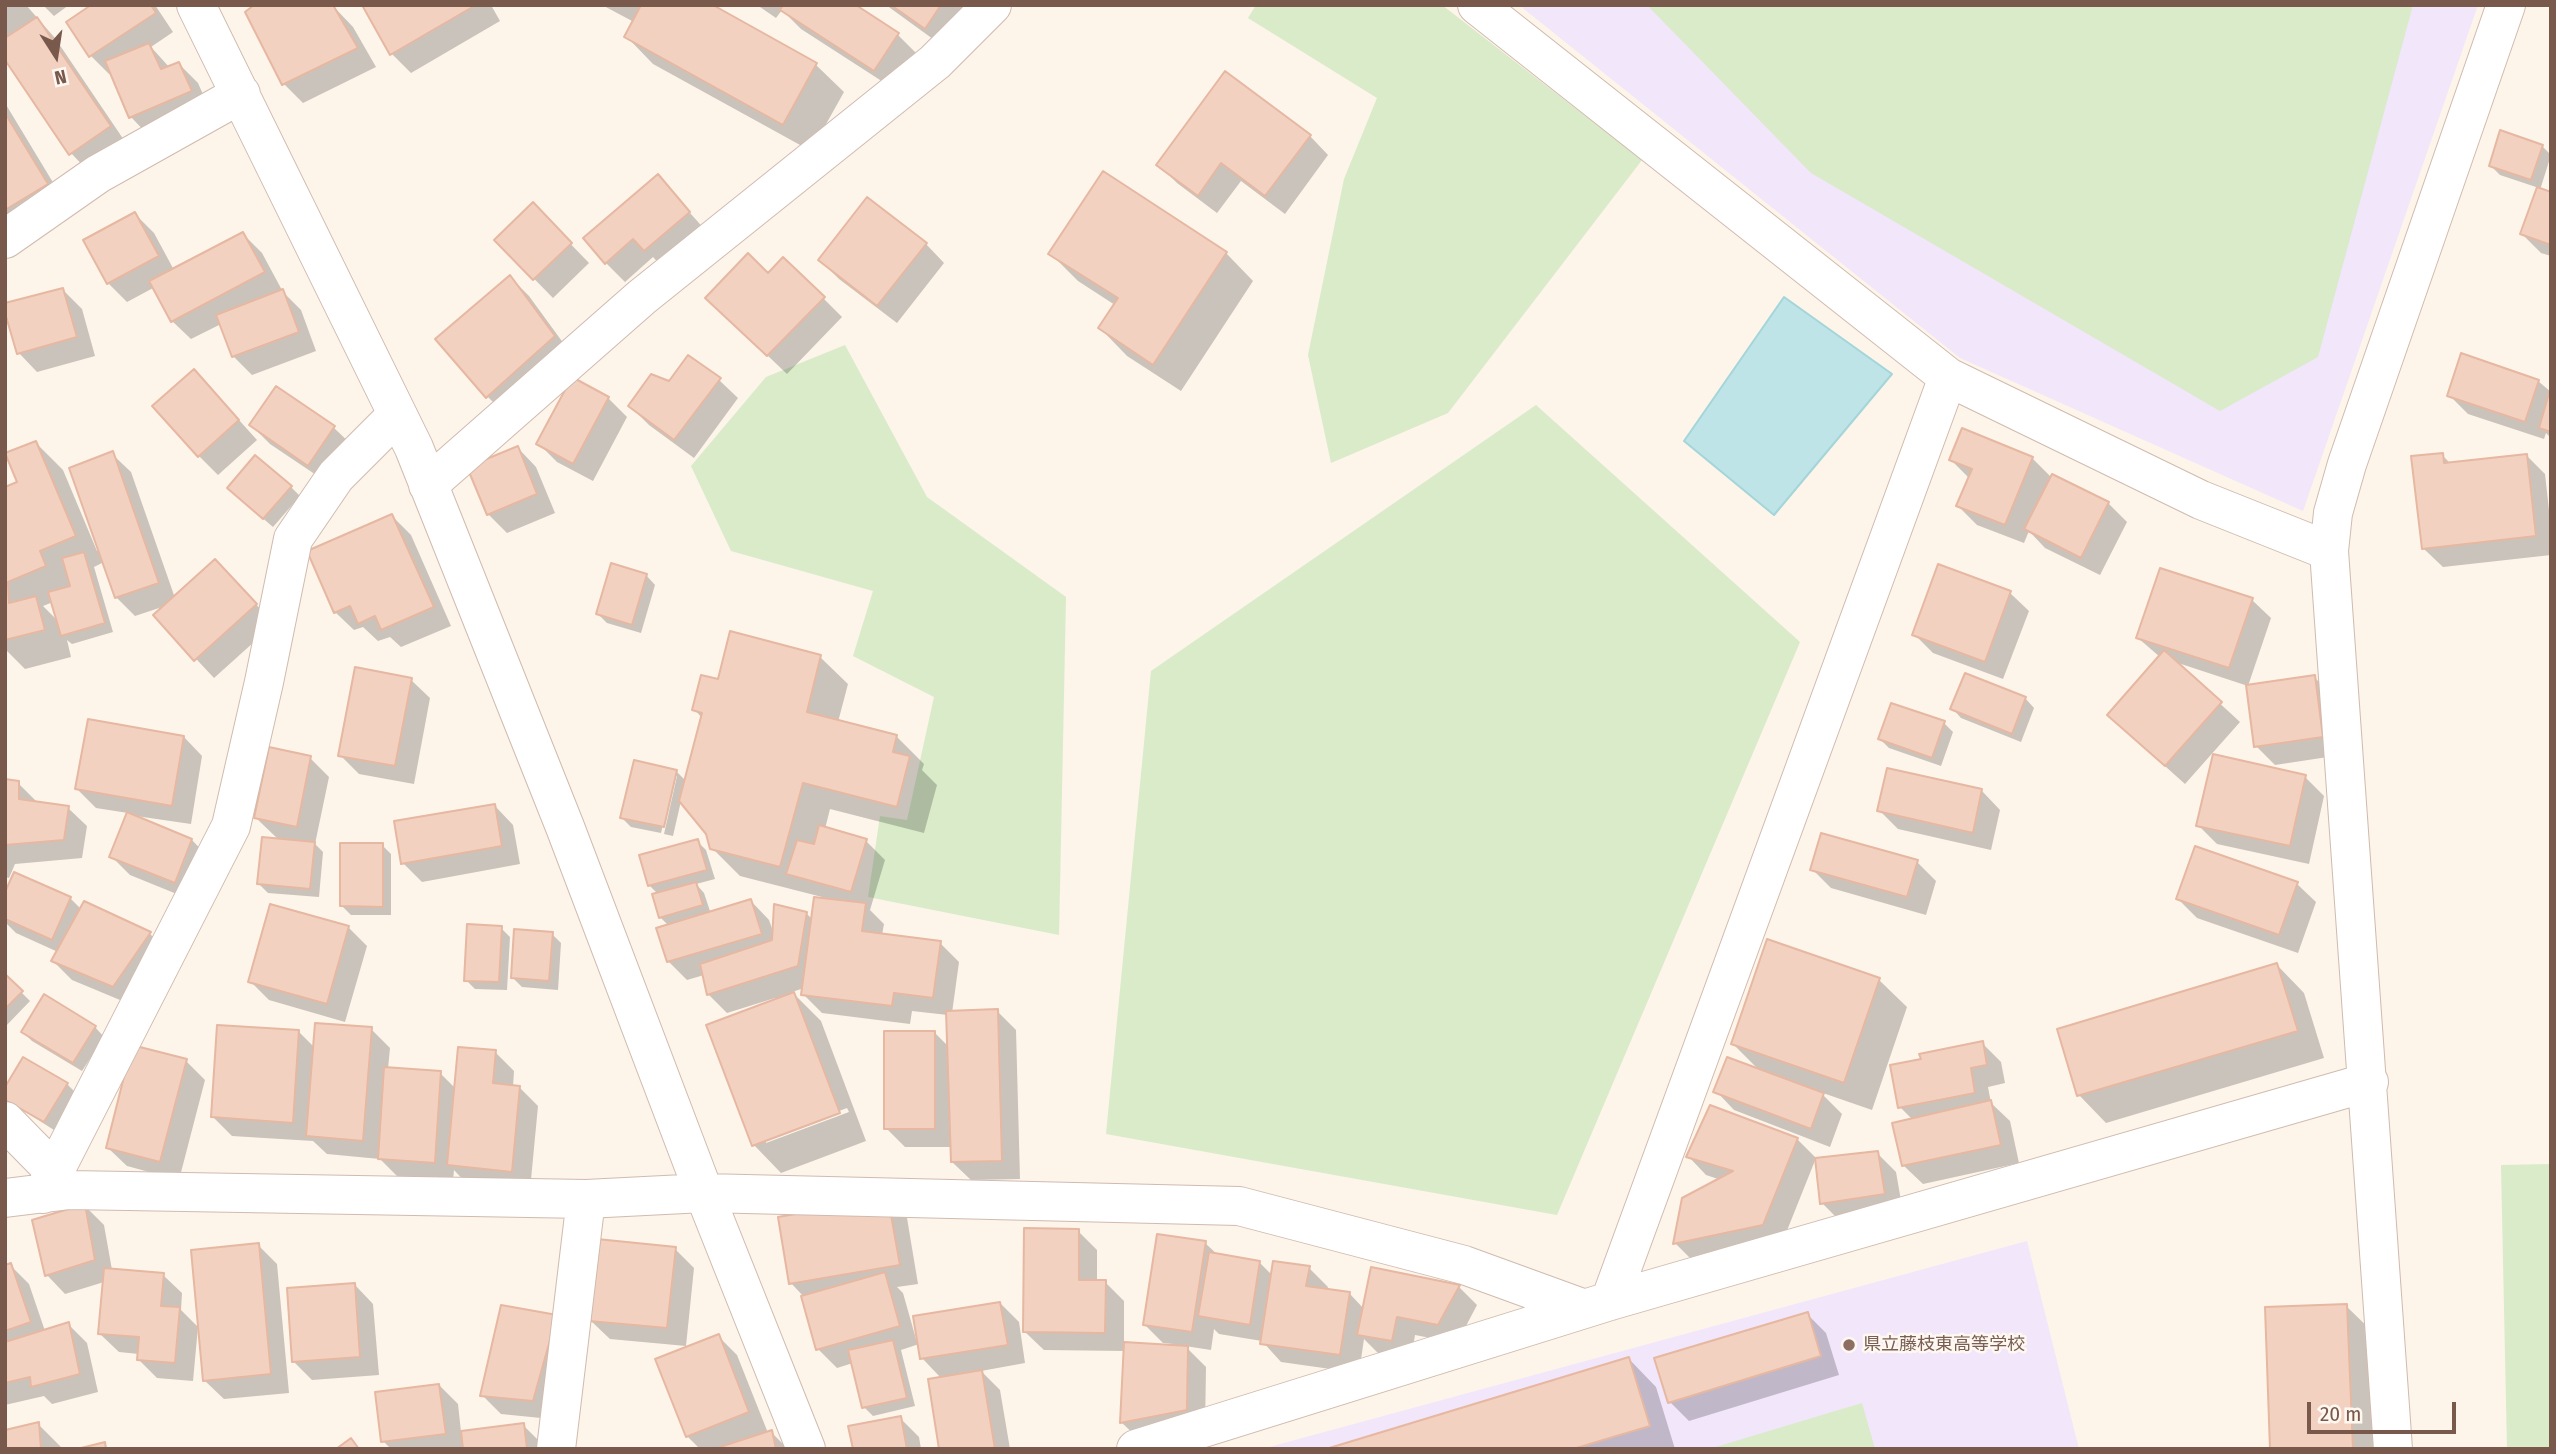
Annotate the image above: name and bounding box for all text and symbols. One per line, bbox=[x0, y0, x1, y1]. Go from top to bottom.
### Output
north arrow bbox=[21, 21, 91, 91]
text: N bbox=[53, 65, 68, 89]
place label: 県立藤枝東高等学校 bbox=[1863, 1334, 2025, 1356]
marker: 県立藤枝東高等学校 bbox=[1841, 1337, 1857, 1353]
scale bar bbox=[2311, 1388, 2460, 1432]
text: 20 m bbox=[2320, 1401, 2361, 1427]

